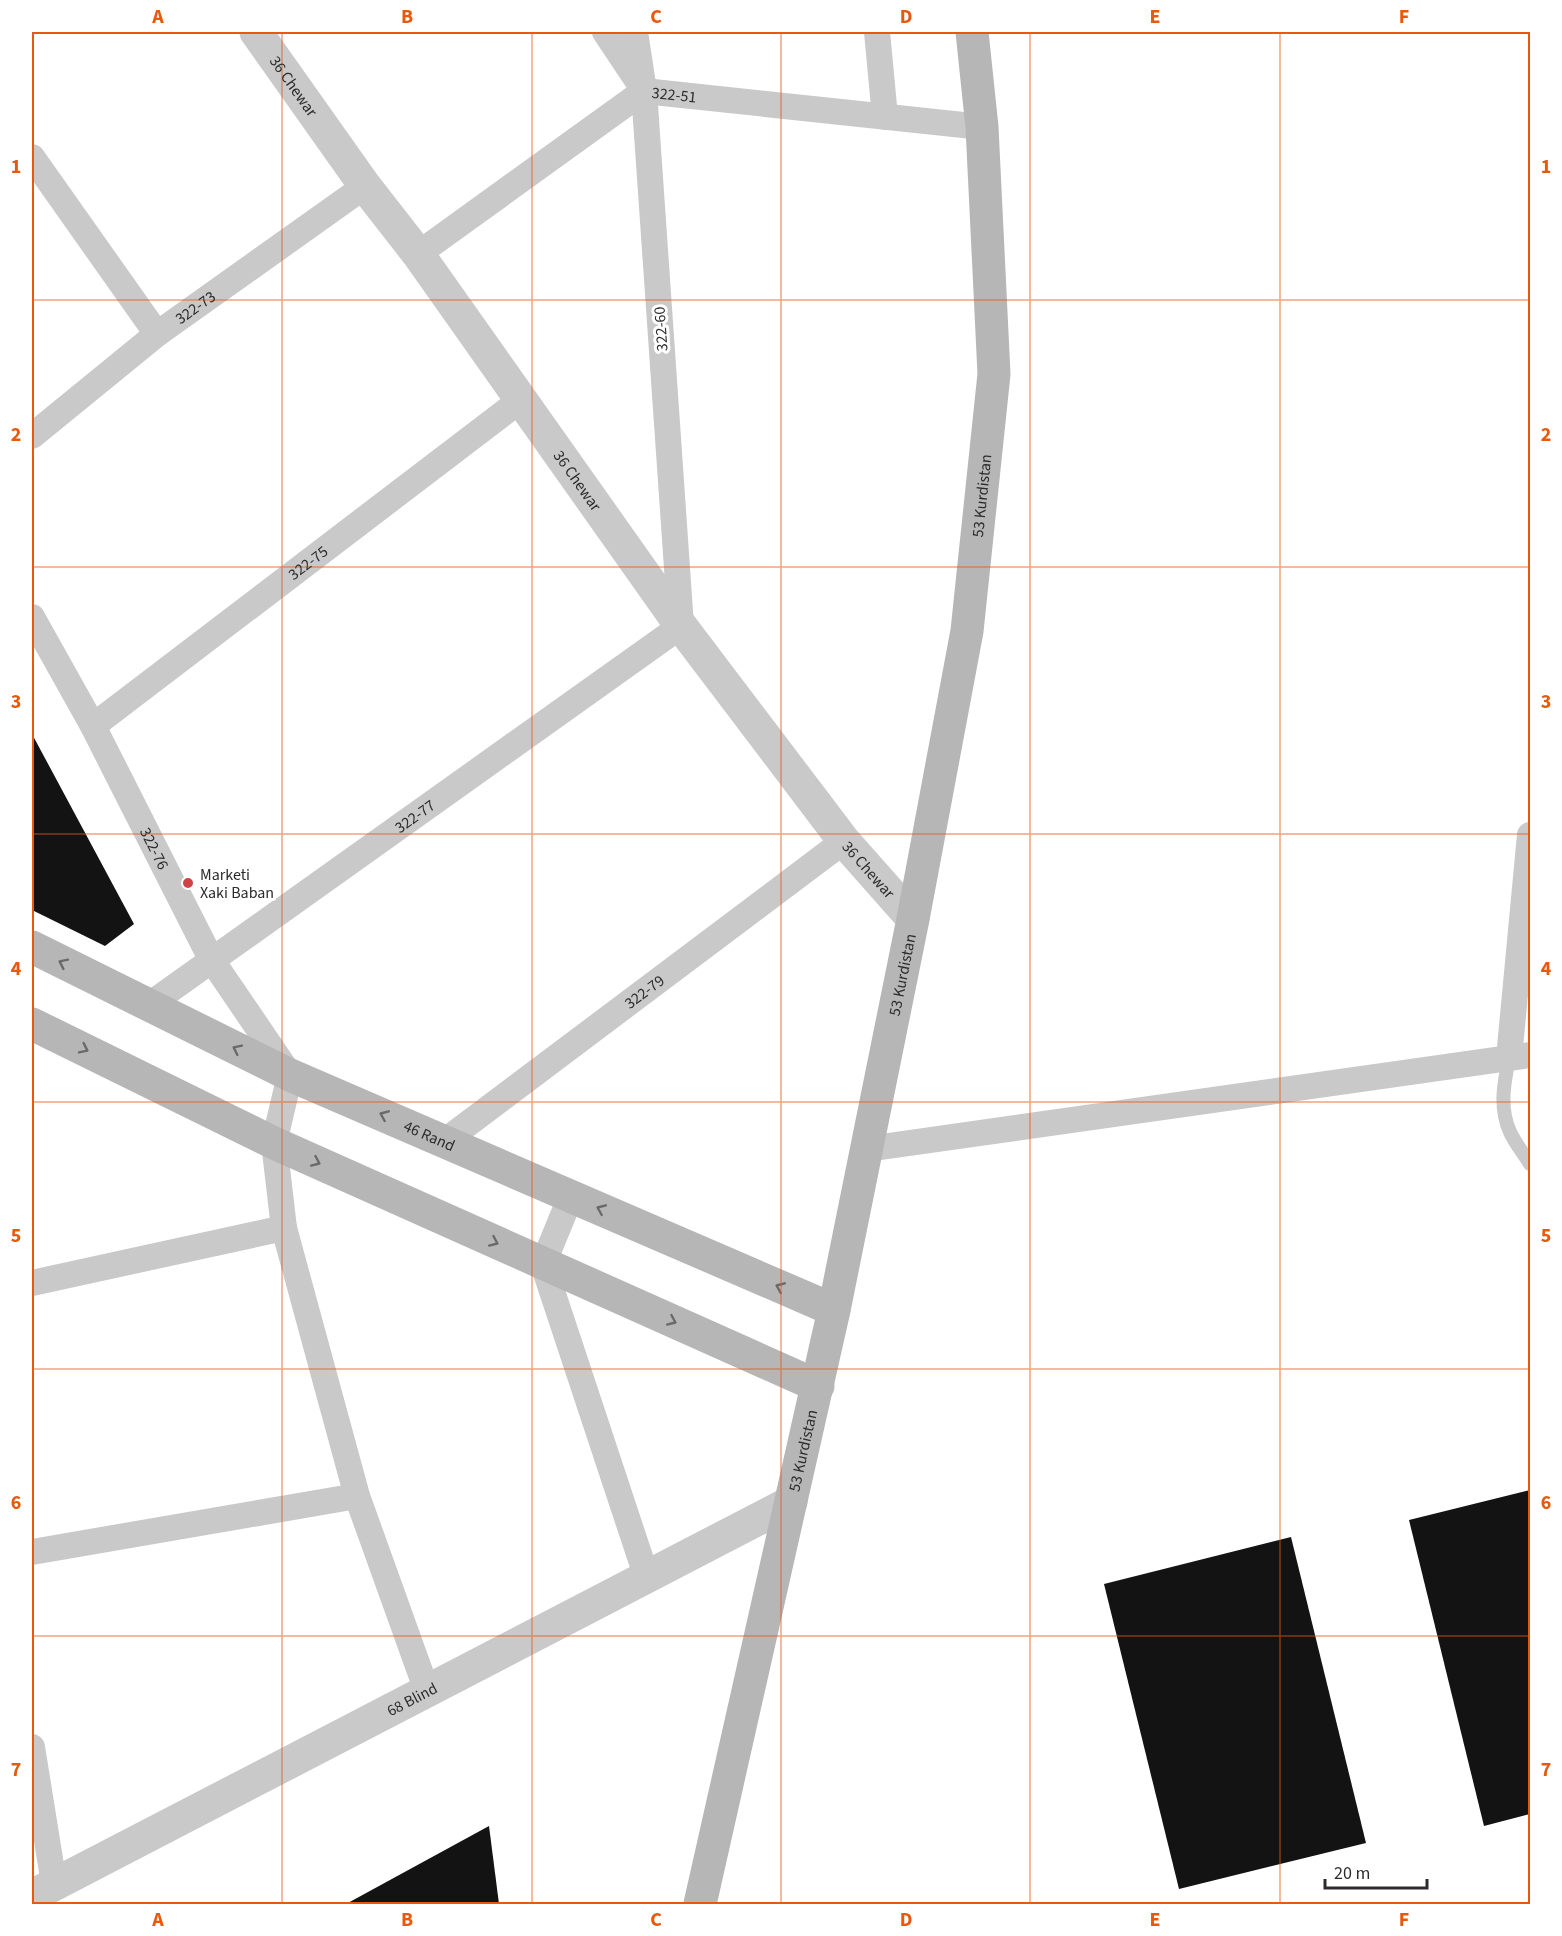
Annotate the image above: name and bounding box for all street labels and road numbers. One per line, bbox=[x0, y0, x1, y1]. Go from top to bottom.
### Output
street label: 36 Chewar bbox=[264, 52, 323, 122]
street label: 322-51 bbox=[651, 82, 698, 109]
street label: 322-73 bbox=[171, 286, 220, 330]
street label: 322-60 bbox=[648, 306, 674, 352]
street label: 36 Chewar bbox=[548, 446, 607, 516]
street label: 53 Kurdistan bbox=[967, 453, 998, 538]
street label: 322-75 bbox=[284, 541, 333, 585]
street label: 322-77 bbox=[390, 795, 440, 839]
street label: 322-76 bbox=[134, 824, 174, 874]
street label: 36 Chewar bbox=[837, 836, 900, 904]
street label: 53 Kurdistan bbox=[884, 932, 922, 1018]
street label: 322-79 bbox=[620, 970, 669, 1014]
street label: 46 Rand bbox=[400, 1115, 458, 1157]
street label: 53 Kurdistan bbox=[783, 1408, 823, 1494]
street label: 68 Blind bbox=[383, 1677, 441, 1722]

